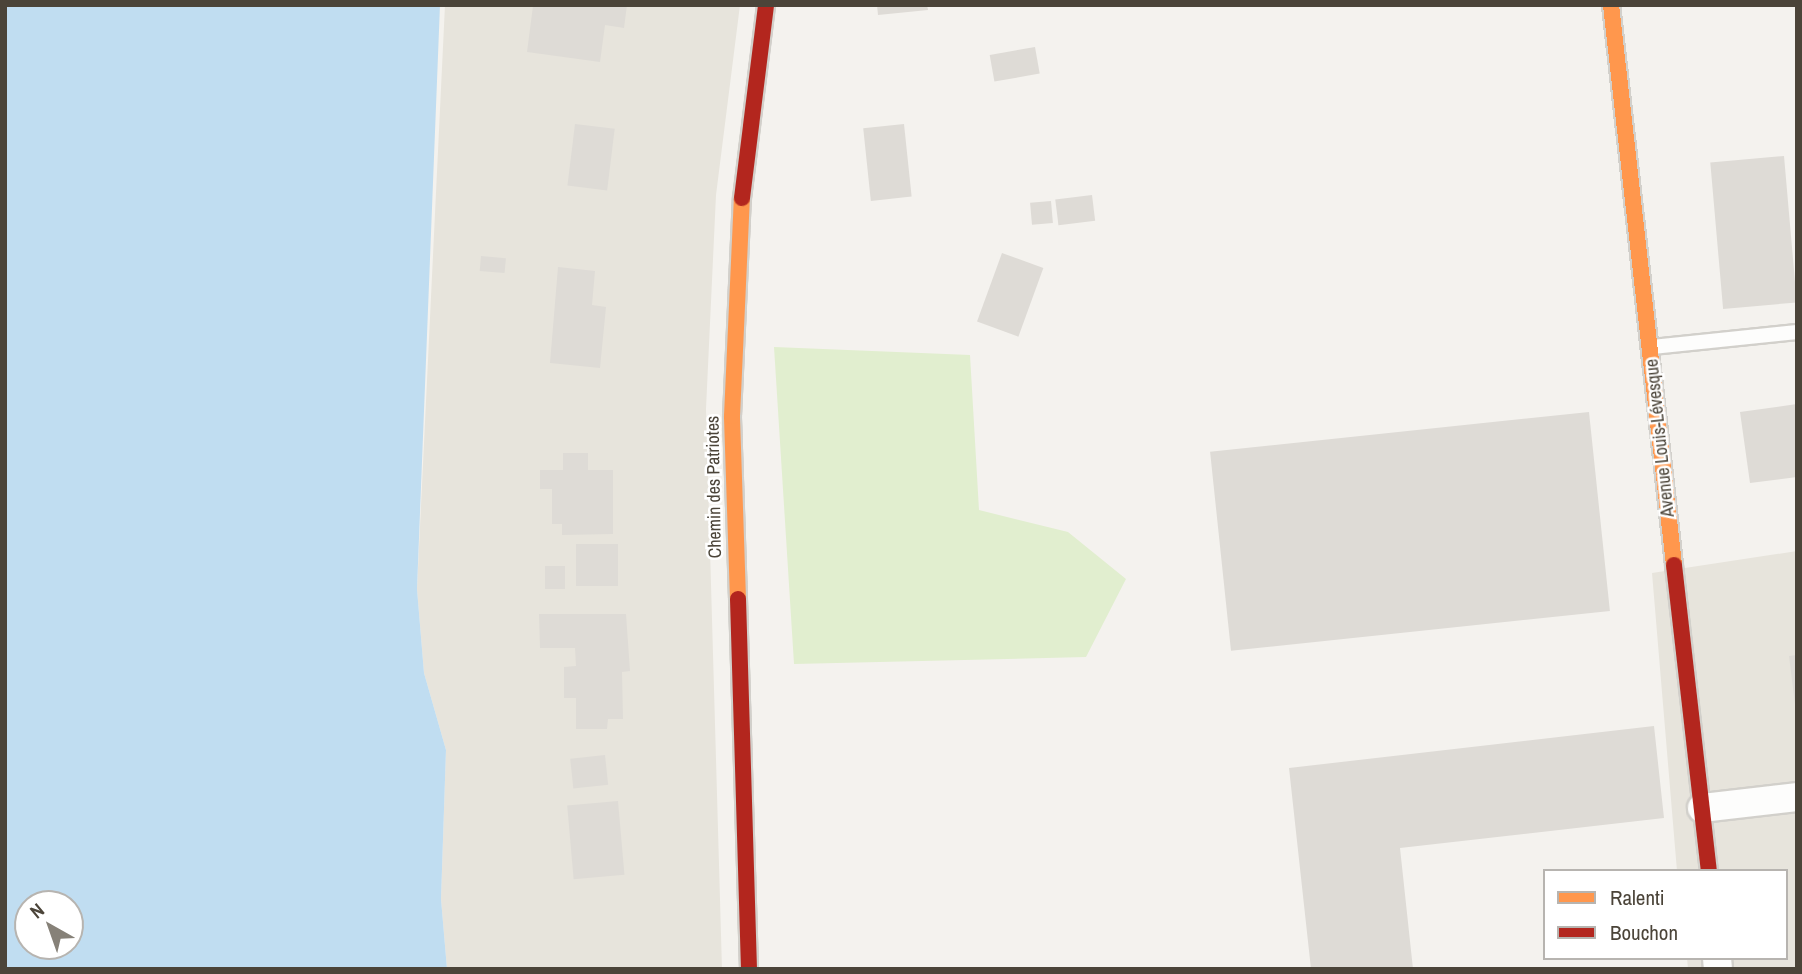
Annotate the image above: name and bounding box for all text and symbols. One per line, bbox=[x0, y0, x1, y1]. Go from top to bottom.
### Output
street label: Avenue Louis-Lévesque bbox=[1641, 358, 1679, 518]
street label: Chemin des Patriotes bbox=[702, 415, 726, 559]
legend bbox=[1543, 869, 1788, 960]
text: Ralenti bbox=[1610, 883, 1665, 912]
north arrow bbox=[14, 890, 84, 960]
text: N bbox=[24, 897, 49, 924]
text: Bouchon bbox=[1610, 918, 1678, 947]

